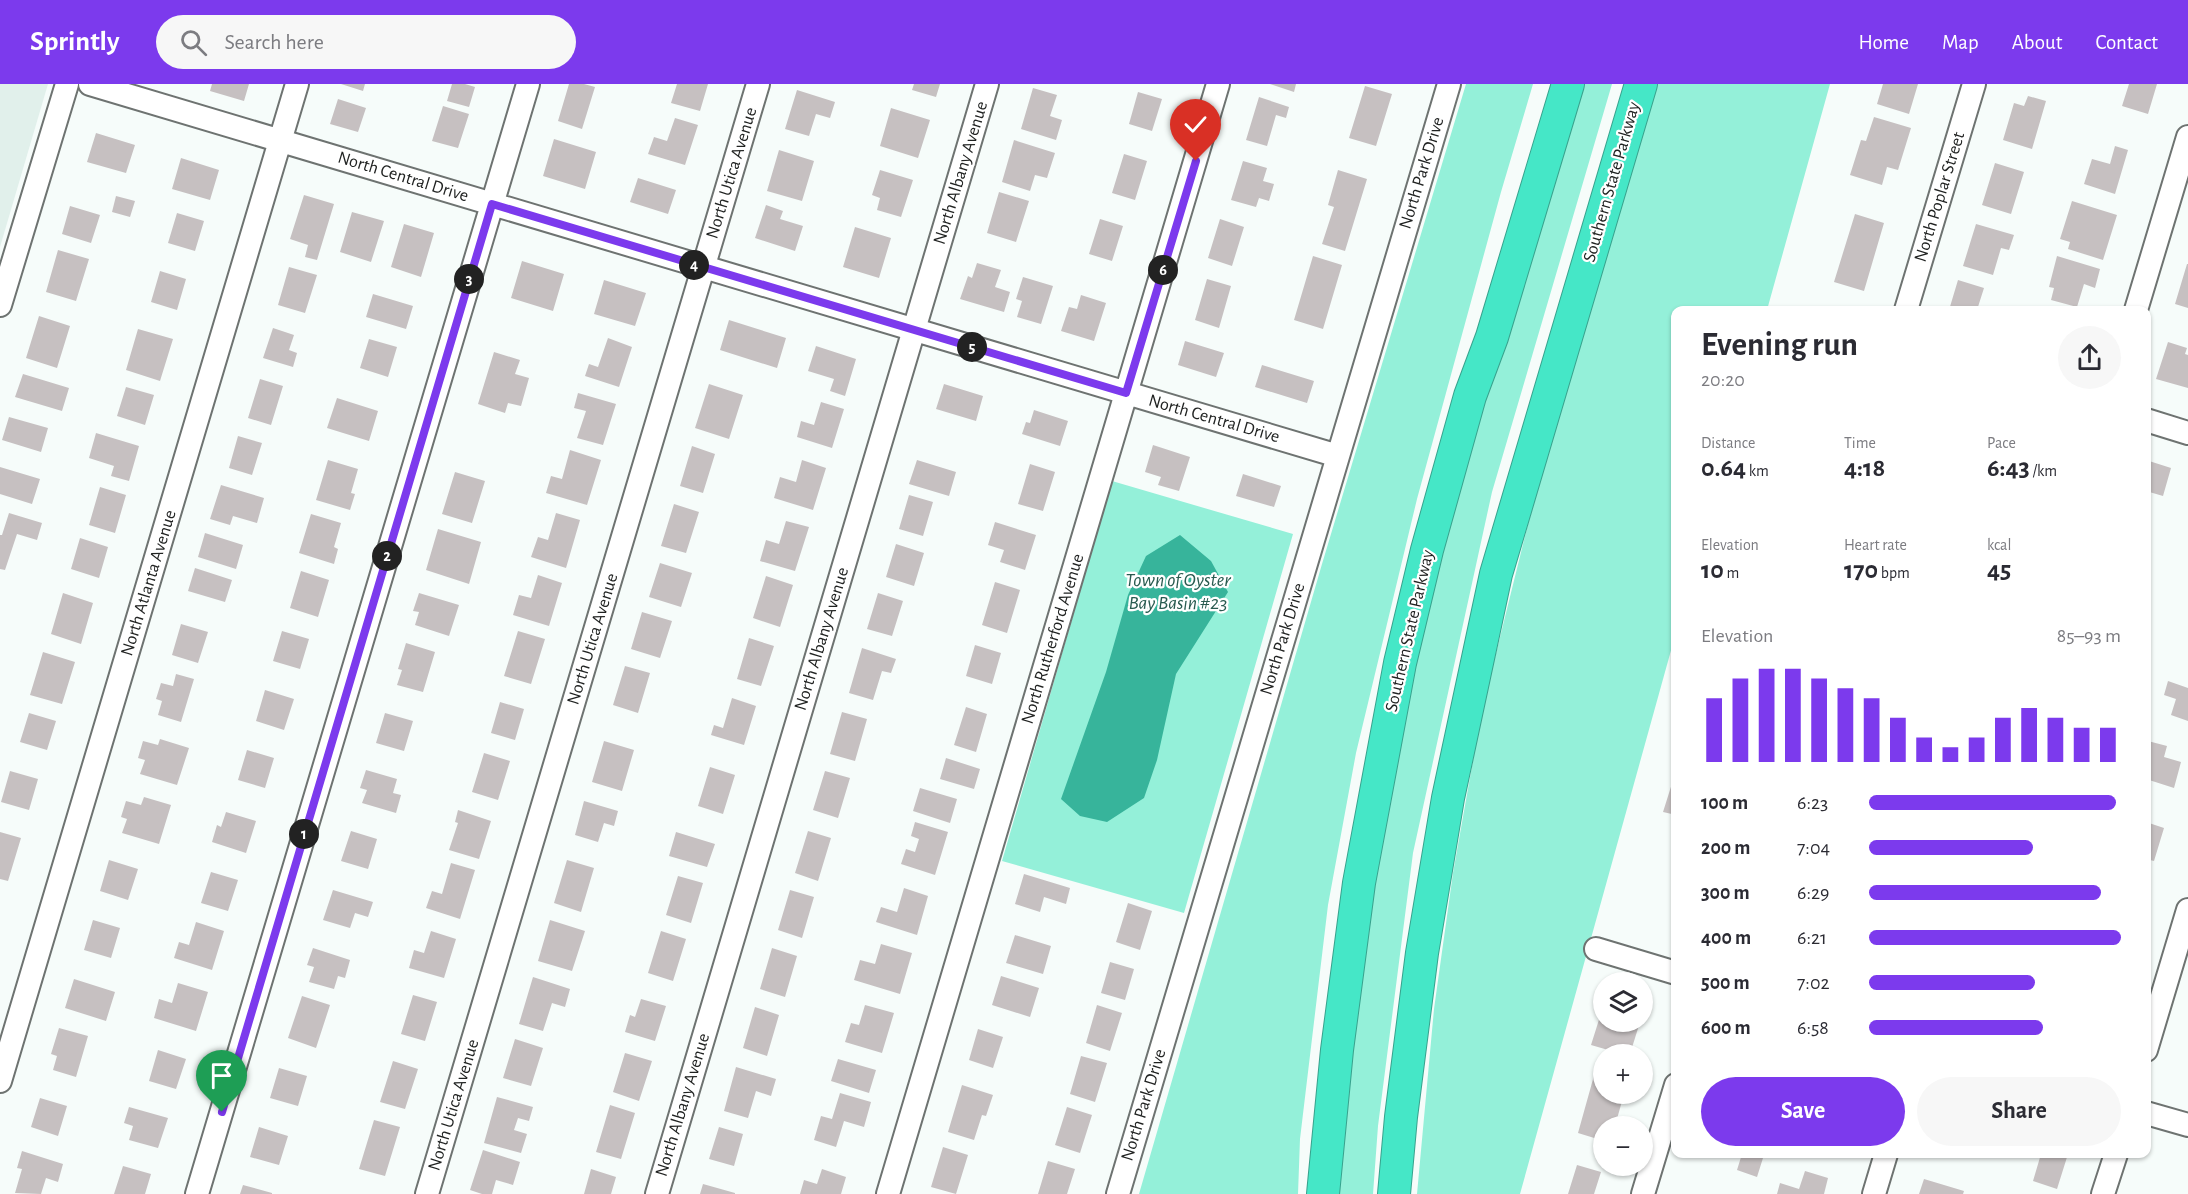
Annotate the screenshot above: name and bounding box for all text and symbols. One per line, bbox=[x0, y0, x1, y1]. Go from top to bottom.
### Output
search box bbox=[156, 15, 576, 69]
icon: search bbox=[177, 26, 210, 59]
text: Sprintly bbox=[30, 28, 120, 56]
text: Search here bbox=[225, 31, 324, 53]
text: Home bbox=[1858, 32, 1909, 53]
text: Map bbox=[1942, 32, 1979, 53]
text: About bbox=[2012, 32, 2062, 53]
text: Contact bbox=[2095, 32, 2158, 53]
street label: North Albany Avenue bbox=[931, 99, 991, 247]
pin bbox=[1170, 99, 1221, 161]
street label: Southern State Parkway bbox=[1581, 100, 1644, 264]
street label: North Utica Avenue bbox=[703, 105, 761, 241]
icon: check bbox=[1179, 108, 1212, 141]
street label: North Park Drive bbox=[1396, 115, 1448, 231]
street label: North Poplar Street bbox=[1912, 130, 1968, 264]
street label: North Central Drive bbox=[336, 149, 470, 205]
pin: 4 bbox=[679, 250, 709, 280]
pin: 6 bbox=[1148, 255, 1178, 285]
text: 4 bbox=[690, 257, 698, 273]
text: 6 bbox=[1159, 262, 1167, 278]
pin: 3 bbox=[454, 264, 484, 294]
text: 3 bbox=[466, 271, 472, 287]
button: share bbox=[2058, 326, 2121, 389]
text: Evening run bbox=[1701, 329, 1858, 362]
pin: 5 bbox=[957, 332, 987, 362]
text: 5 bbox=[969, 339, 975, 355]
text: 20:20 bbox=[1701, 370, 1745, 390]
street label: North Central Drive bbox=[1146, 392, 1282, 446]
text: Distance bbox=[1701, 435, 1755, 451]
text: Time bbox=[1844, 435, 1876, 451]
text: Pace bbox=[1987, 435, 2016, 451]
text: 0.64 bbox=[1701, 455, 1746, 481]
text: 4:18 bbox=[1844, 455, 1885, 481]
text: 6:43 bbox=[1987, 455, 2030, 481]
text: km bbox=[1746, 463, 1769, 479]
text: /km bbox=[2030, 463, 2057, 479]
street label: North Atlanta Avenue bbox=[118, 508, 180, 658]
text: Elevation bbox=[1701, 537, 1759, 553]
text: Heart rate bbox=[1844, 537, 1907, 553]
text: kcal bbox=[1987, 537, 2011, 553]
pin: 2 bbox=[372, 541, 402, 571]
text: 2 bbox=[383, 548, 391, 564]
street label: Southern State Parkway bbox=[1383, 548, 1437, 714]
street label: North Rutherford Avenue bbox=[1019, 552, 1087, 726]
text: 10 bbox=[1701, 557, 1724, 583]
text: 170 bbox=[1844, 557, 1878, 583]
text: 45 bbox=[1987, 557, 2011, 583]
street label: North Albany Avenue bbox=[792, 565, 852, 713]
text: m bbox=[1724, 565, 1739, 581]
text: bpm bbox=[1878, 565, 1910, 581]
water label: Town of Oyster Bay Basin #23 bbox=[1125, 570, 1231, 613]
street label: North Utica Avenue bbox=[564, 571, 622, 707]
street label: North Park Drive bbox=[1257, 581, 1309, 697]
text: Elevation bbox=[1701, 626, 1773, 646]
text: 85–93 m bbox=[2057, 626, 2121, 646]
text: 100 m bbox=[1701, 793, 1748, 813]
text: 6:23 bbox=[1797, 793, 1828, 813]
pin: 1 bbox=[289, 819, 319, 849]
text: 1 bbox=[301, 826, 307, 842]
text: 200 m bbox=[1701, 838, 1750, 858]
text: 7:04 bbox=[1797, 838, 1830, 858]
text: 300 m bbox=[1701, 883, 1750, 903]
text: 6:29 bbox=[1797, 883, 1829, 903]
text: 400 m bbox=[1701, 928, 1751, 948]
text: 6:21 bbox=[1797, 928, 1827, 948]
map controls bbox=[1593, 972, 1653, 1176]
button: layers bbox=[1593, 972, 1653, 1032]
text: 500 m bbox=[1701, 973, 1750, 993]
text: 7:02 bbox=[1797, 973, 1830, 993]
text: 600 m bbox=[1701, 1018, 1751, 1038]
text: 6:58 bbox=[1797, 1018, 1829, 1038]
street label: North Albany Avenue bbox=[653, 1031, 713, 1179]
street label: North Utica Avenue bbox=[425, 1037, 483, 1173]
button: + bbox=[1593, 1044, 1653, 1104]
street label: North Park Drive bbox=[1118, 1047, 1170, 1163]
pin bbox=[196, 1050, 247, 1112]
icon: arrive bbox=[205, 1059, 238, 1092]
button: Save bbox=[1701, 1077, 1905, 1146]
button: Share bbox=[1917, 1077, 2121, 1146]
button: − bbox=[1593, 1116, 1653, 1176]

